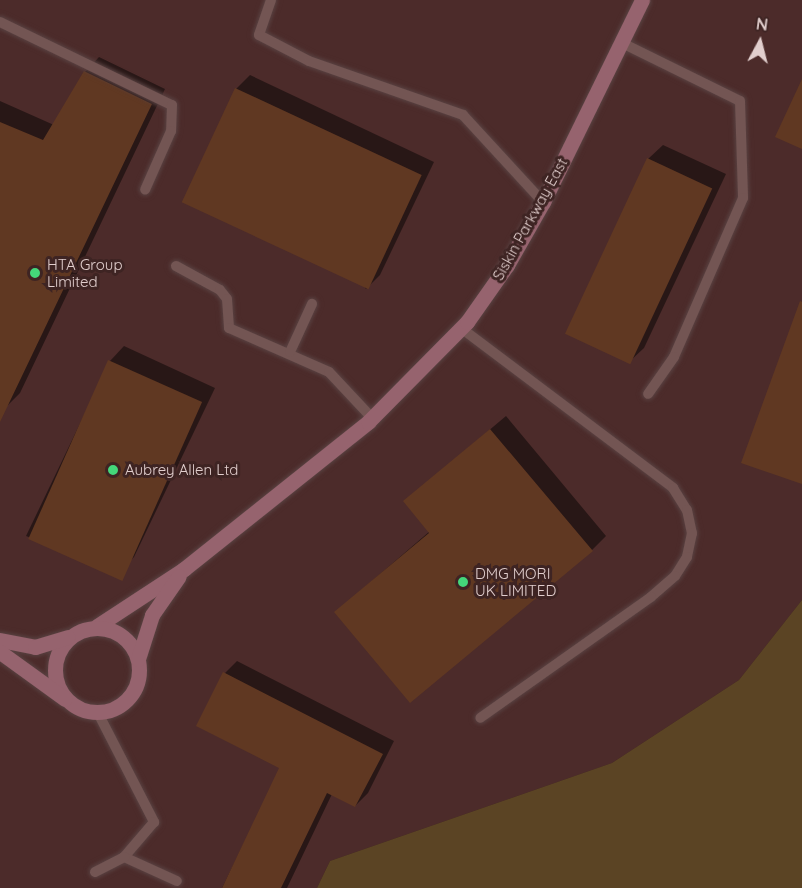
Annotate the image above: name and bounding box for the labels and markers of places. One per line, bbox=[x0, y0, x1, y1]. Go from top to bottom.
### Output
place label: HTA Group Limited bbox=[47, 255, 122, 290]
marker: HTA Group Limited bbox=[28, 266, 42, 280]
place label: Aubrey Allen Ltd bbox=[125, 461, 238, 479]
marker: Aubrey Allen Ltd bbox=[106, 463, 120, 477]
place label: DMG MORI UK LIMITED bbox=[475, 564, 556, 599]
marker: DMG MORI UK LIMITED bbox=[456, 575, 470, 589]

